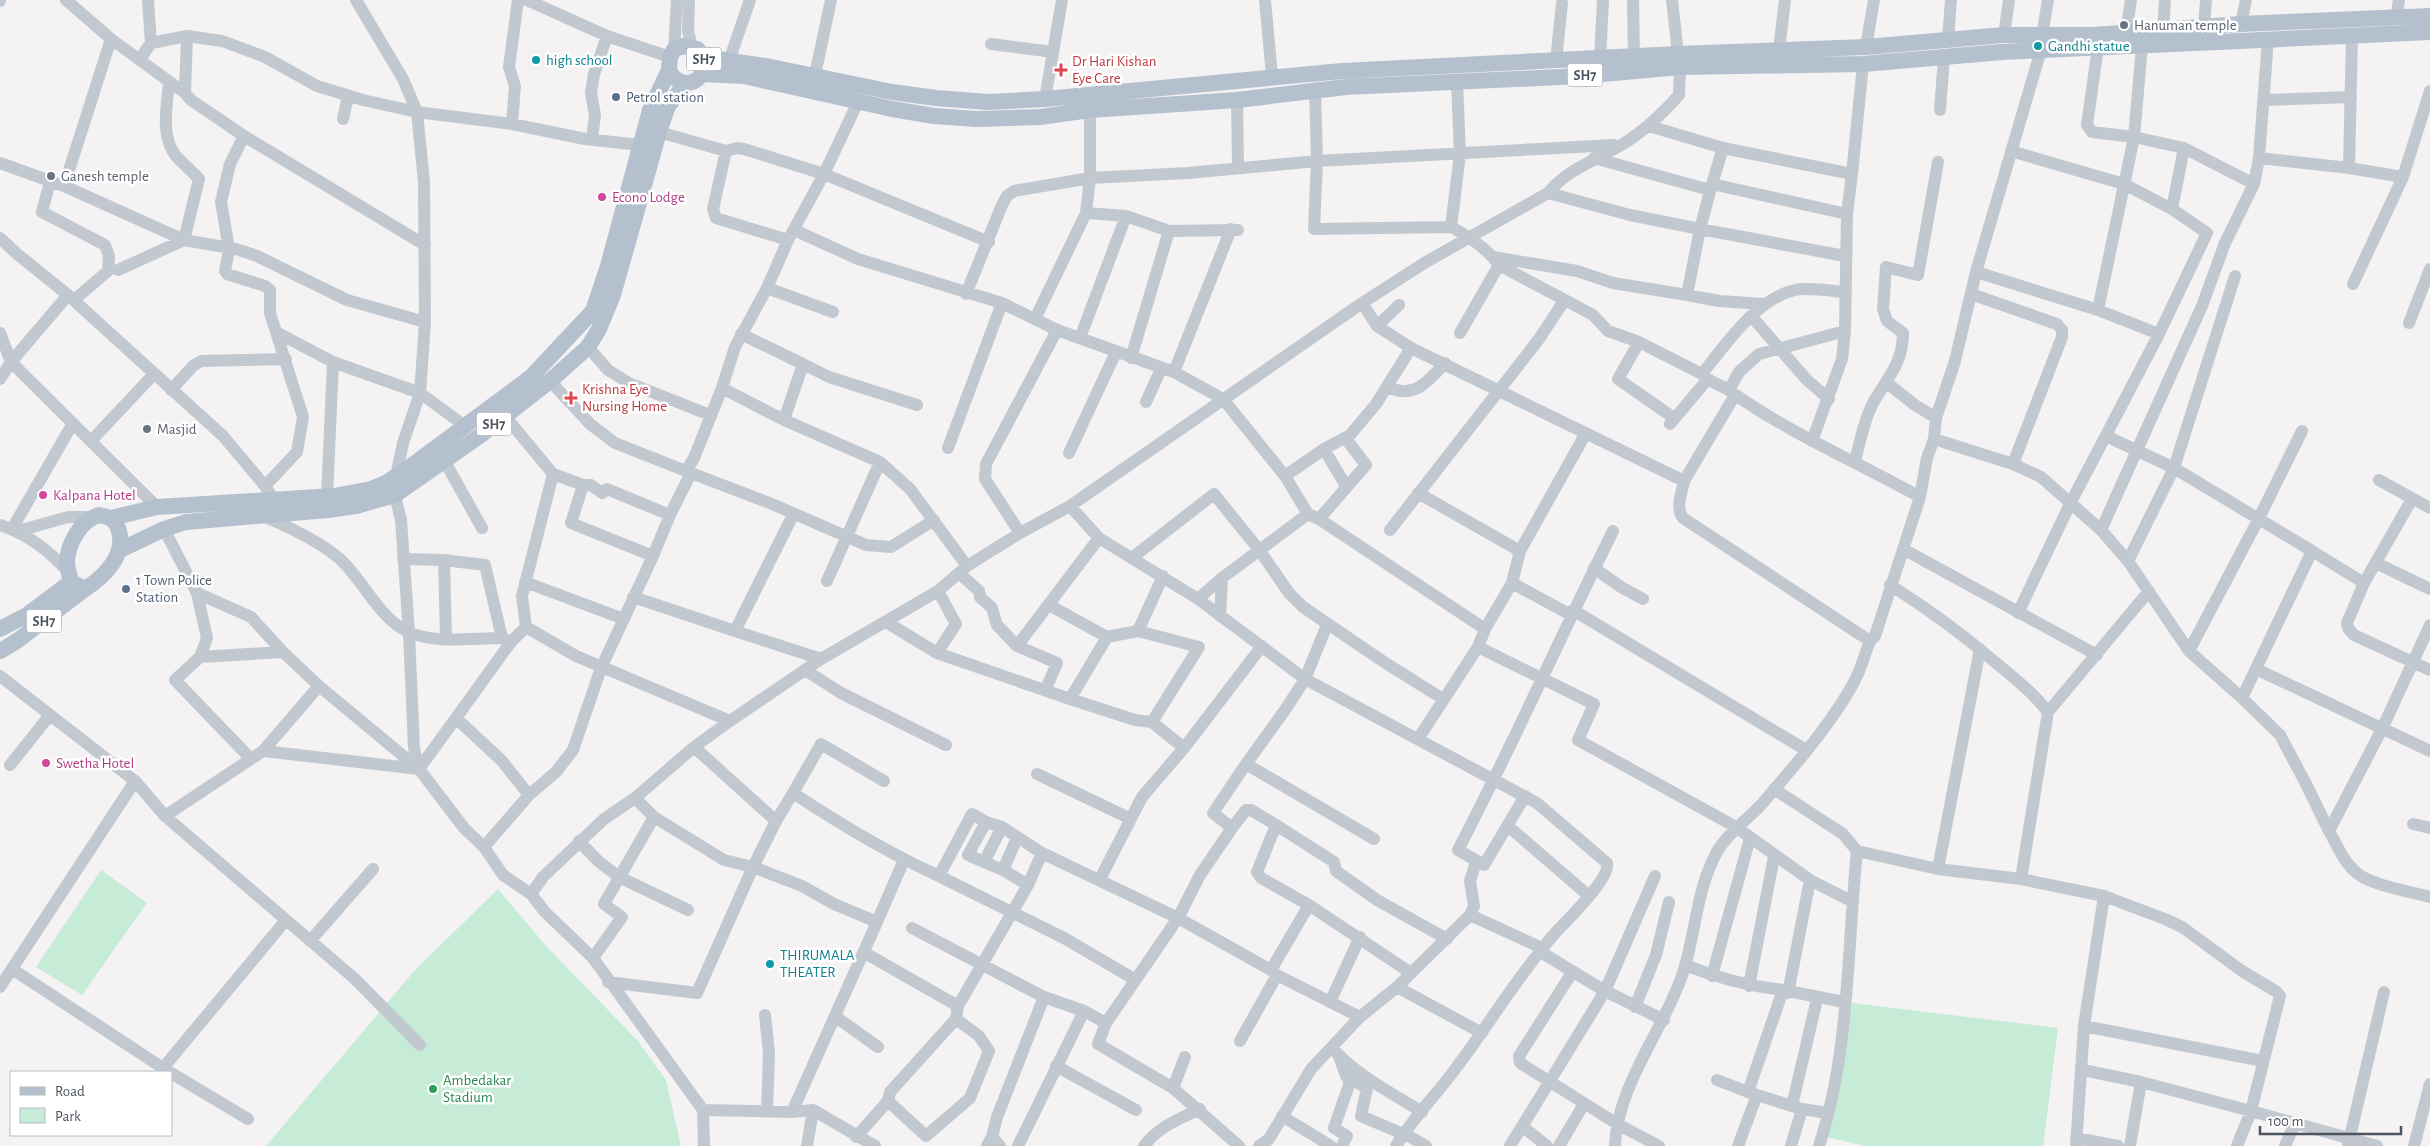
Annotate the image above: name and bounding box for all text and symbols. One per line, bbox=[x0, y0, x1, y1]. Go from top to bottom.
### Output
place label: Hanuman temple bbox=[2134, 18, 2237, 33]
marker: Hanuman temple bbox=[2118, 19, 2130, 31]
place label: Gandhi statue bbox=[2048, 39, 2130, 54]
marker: Gandhi statue bbox=[2032, 40, 2044, 52]
road number: SH7 bbox=[686, 48, 722, 70]
place label: high school bbox=[546, 53, 613, 68]
marker: high school bbox=[530, 54, 542, 66]
place label: Dr Hari Kishan Eye Care bbox=[1072, 54, 1156, 86]
marker: Dr Hari Kishan Eye Care bbox=[1054, 63, 1068, 77]
road number: SH7 bbox=[1568, 64, 1602, 86]
place label: Petrol station bbox=[626, 90, 704, 105]
marker: Petrol station bbox=[610, 91, 622, 103]
place label: Ganesh temple bbox=[61, 169, 149, 184]
marker: Ganesh temple bbox=[45, 170, 57, 182]
place label: Econo Lodge bbox=[612, 190, 685, 205]
marker: Econo Lodge bbox=[596, 191, 608, 203]
place label: Krishna Eye Nursing Home bbox=[582, 382, 667, 414]
marker: Krishna Eye Nursing Home bbox=[564, 391, 578, 405]
road number: SH7 bbox=[476, 412, 512, 436]
place label: Masjid bbox=[157, 422, 197, 437]
marker: Masjid bbox=[141, 423, 153, 435]
place label: Kalpana Hotel bbox=[53, 488, 136, 503]
marker: Kalpana Hotel bbox=[37, 489, 49, 501]
place label: 1 Town Police Station bbox=[136, 573, 212, 605]
marker: 1 Town Police Station bbox=[120, 583, 132, 595]
road number: SH7 bbox=[27, 610, 62, 632]
place label: Swetha Hotel bbox=[56, 756, 134, 771]
marker: Swetha Hotel bbox=[40, 757, 52, 769]
place label: THIRUMALA THEATER bbox=[780, 948, 855, 980]
marker: THIRUMALA THEATER bbox=[764, 958, 776, 970]
legend bbox=[10, 1071, 172, 1136]
place label: Ambedakar Stadium bbox=[443, 1073, 511, 1105]
marker: Ambedakar Stadium bbox=[427, 1083, 439, 1095]
text: Road bbox=[55, 1084, 85, 1099]
scale bar bbox=[2260, 1104, 2401, 1136]
text: Park bbox=[55, 1109, 81, 1124]
text: 100 m bbox=[2268, 1114, 2303, 1129]

